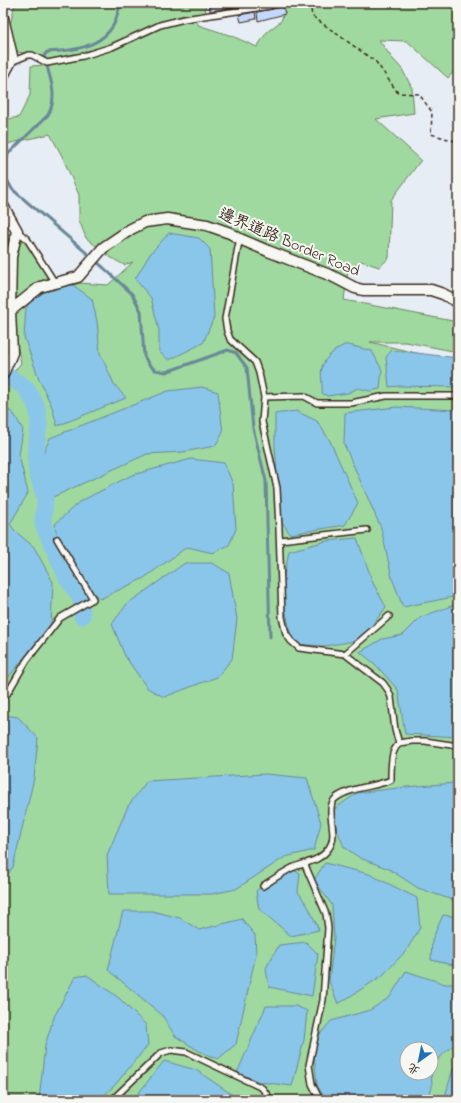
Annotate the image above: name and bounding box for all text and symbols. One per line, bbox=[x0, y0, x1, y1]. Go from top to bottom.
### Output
street label: 邊界道路 Border Road bbox=[214, 202, 364, 284]
north arrow bbox=[399, 1041, 439, 1081]
text: 北 bbox=[405, 1059, 423, 1078]

